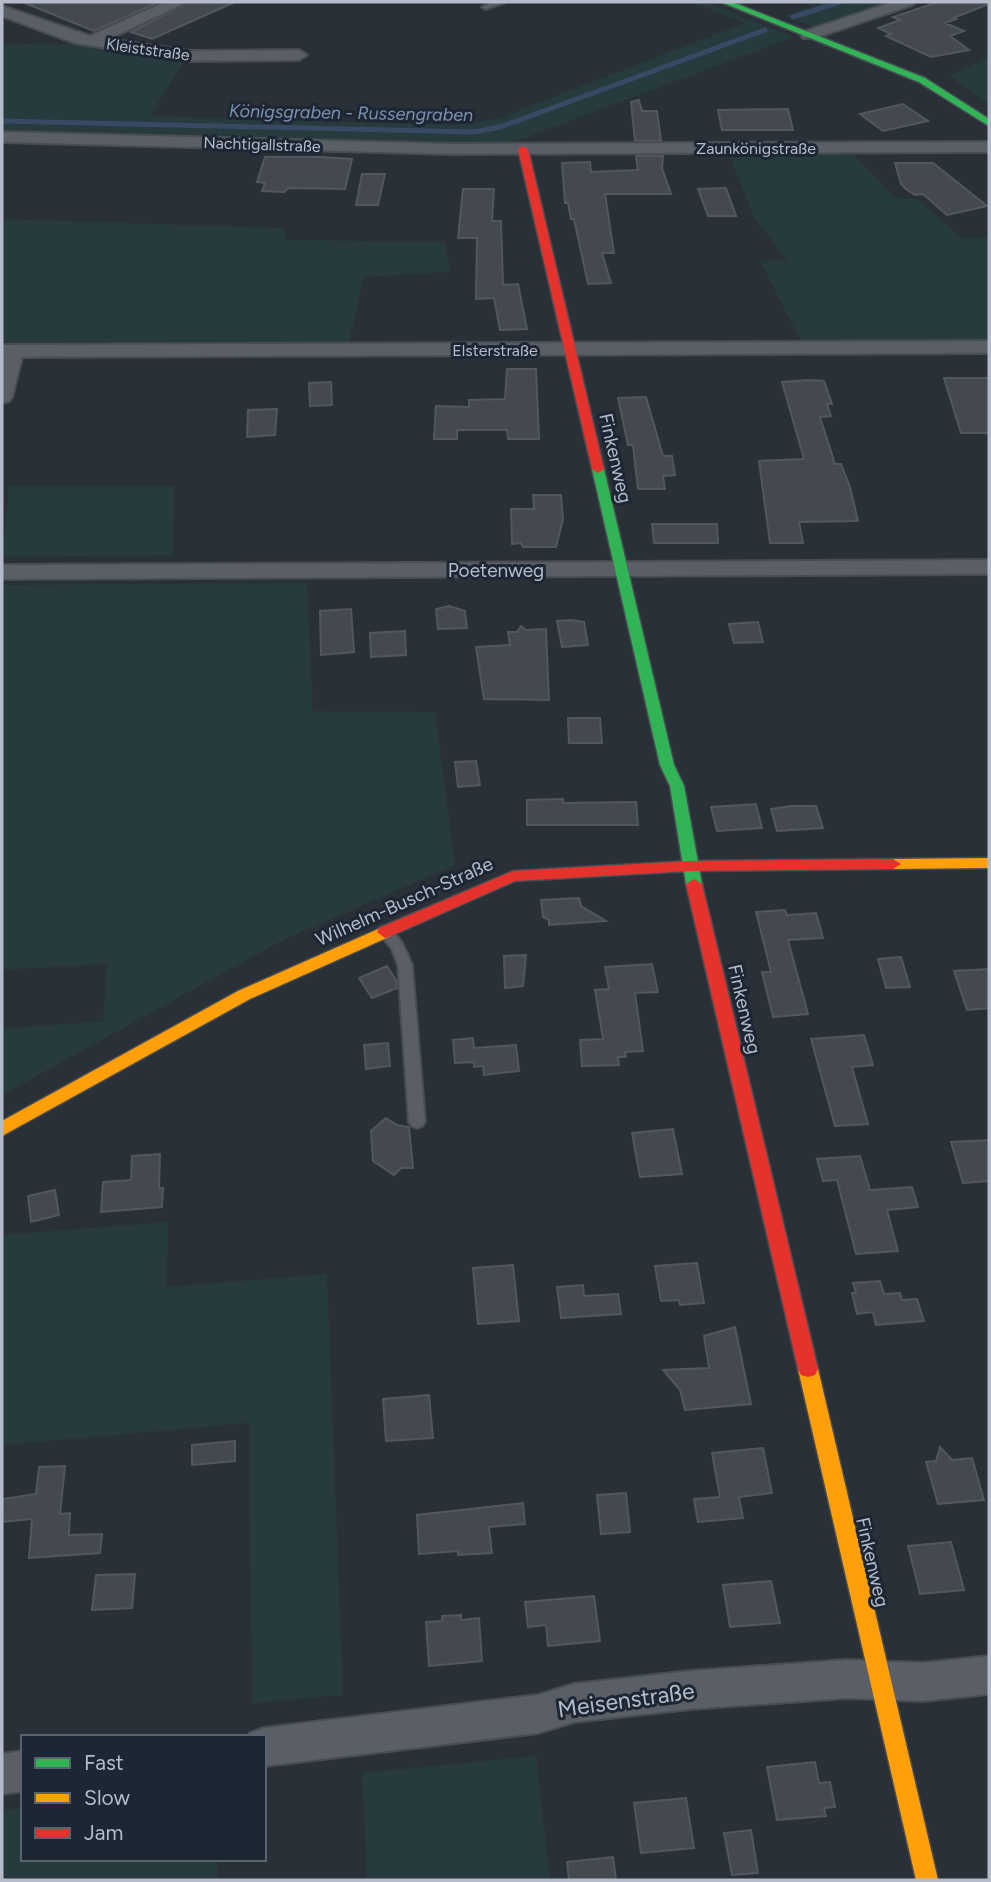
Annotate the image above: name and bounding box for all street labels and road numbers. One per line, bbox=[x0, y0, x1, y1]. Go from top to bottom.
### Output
street label: Kleiststraße bbox=[105, 34, 191, 65]
street label: Nachtigallstraße bbox=[203, 133, 321, 156]
street label: Zaunkönigstraße bbox=[696, 139, 816, 158]
street label: Elsterstraße bbox=[452, 341, 538, 360]
street label: Finkenweg bbox=[594, 411, 637, 505]
street label: Poetenweg bbox=[448, 559, 544, 582]
street label: Wilhelm-Busch-Straße bbox=[312, 852, 497, 951]
street label: Finkenweg bbox=[723, 962, 766, 1056]
street label: Finkenweg bbox=[851, 1515, 894, 1609]
street label: Meisenstraße bbox=[556, 1677, 696, 1723]

